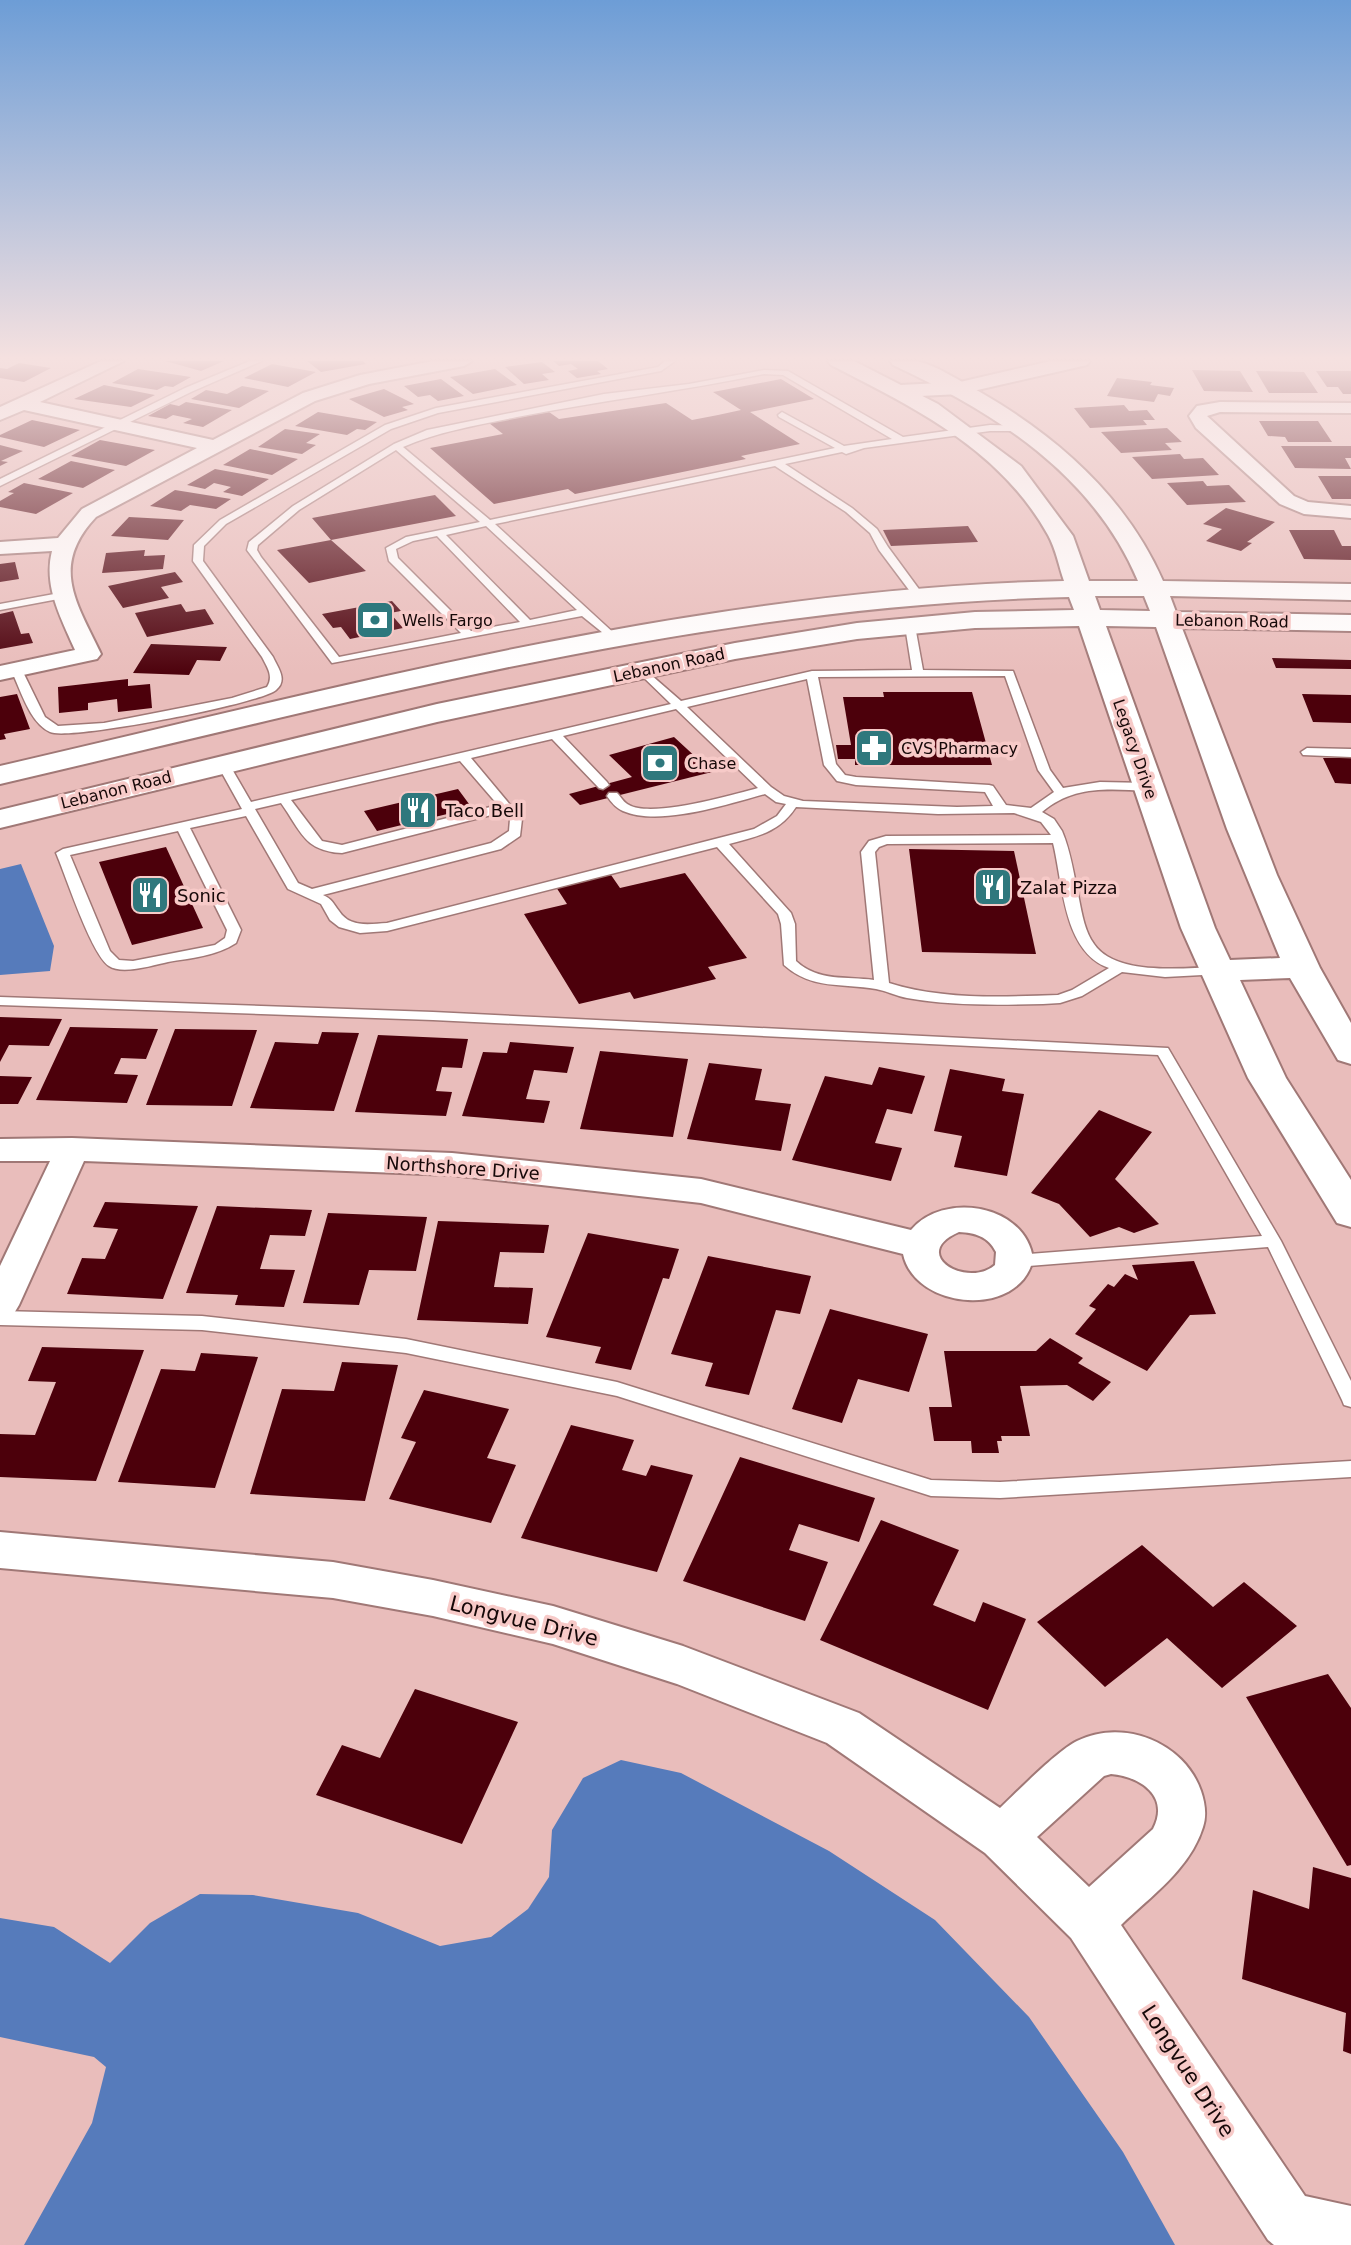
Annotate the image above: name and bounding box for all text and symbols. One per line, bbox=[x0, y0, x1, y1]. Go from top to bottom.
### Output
bank icon: Wells Fargo bbox=[354, 599, 396, 641]
place label: Wells Fargo bbox=[402, 611, 493, 630]
street label: Lebanon Road bbox=[1175, 611, 1289, 631]
street label: Lebanon Road bbox=[611, 644, 727, 686]
street label: Legacy Drive bbox=[1109, 697, 1161, 801]
pharmacy icon: CVS Pharmacy bbox=[853, 727, 895, 769]
place label: CVS Pharmacy bbox=[901, 739, 1018, 758]
bank icon: Chase bbox=[639, 742, 681, 784]
place label: Chase bbox=[687, 754, 736, 773]
street label: Lebanon Road bbox=[59, 767, 173, 813]
restaurant icon: Taco Bell bbox=[397, 789, 439, 831]
place label: Taco Bell bbox=[444, 800, 524, 821]
restaurant icon: Zalat Pizza bbox=[972, 866, 1014, 908]
restaurant icon: Sonic bbox=[129, 874, 171, 916]
place label: Zalat Pizza bbox=[1020, 877, 1118, 898]
place label: Sonic bbox=[177, 885, 226, 906]
street label: Northshore Drive bbox=[385, 1152, 541, 1184]
street label: Longvue Drive bbox=[447, 1591, 601, 1651]
street label: Longvue Drive bbox=[1137, 2001, 1239, 2141]

